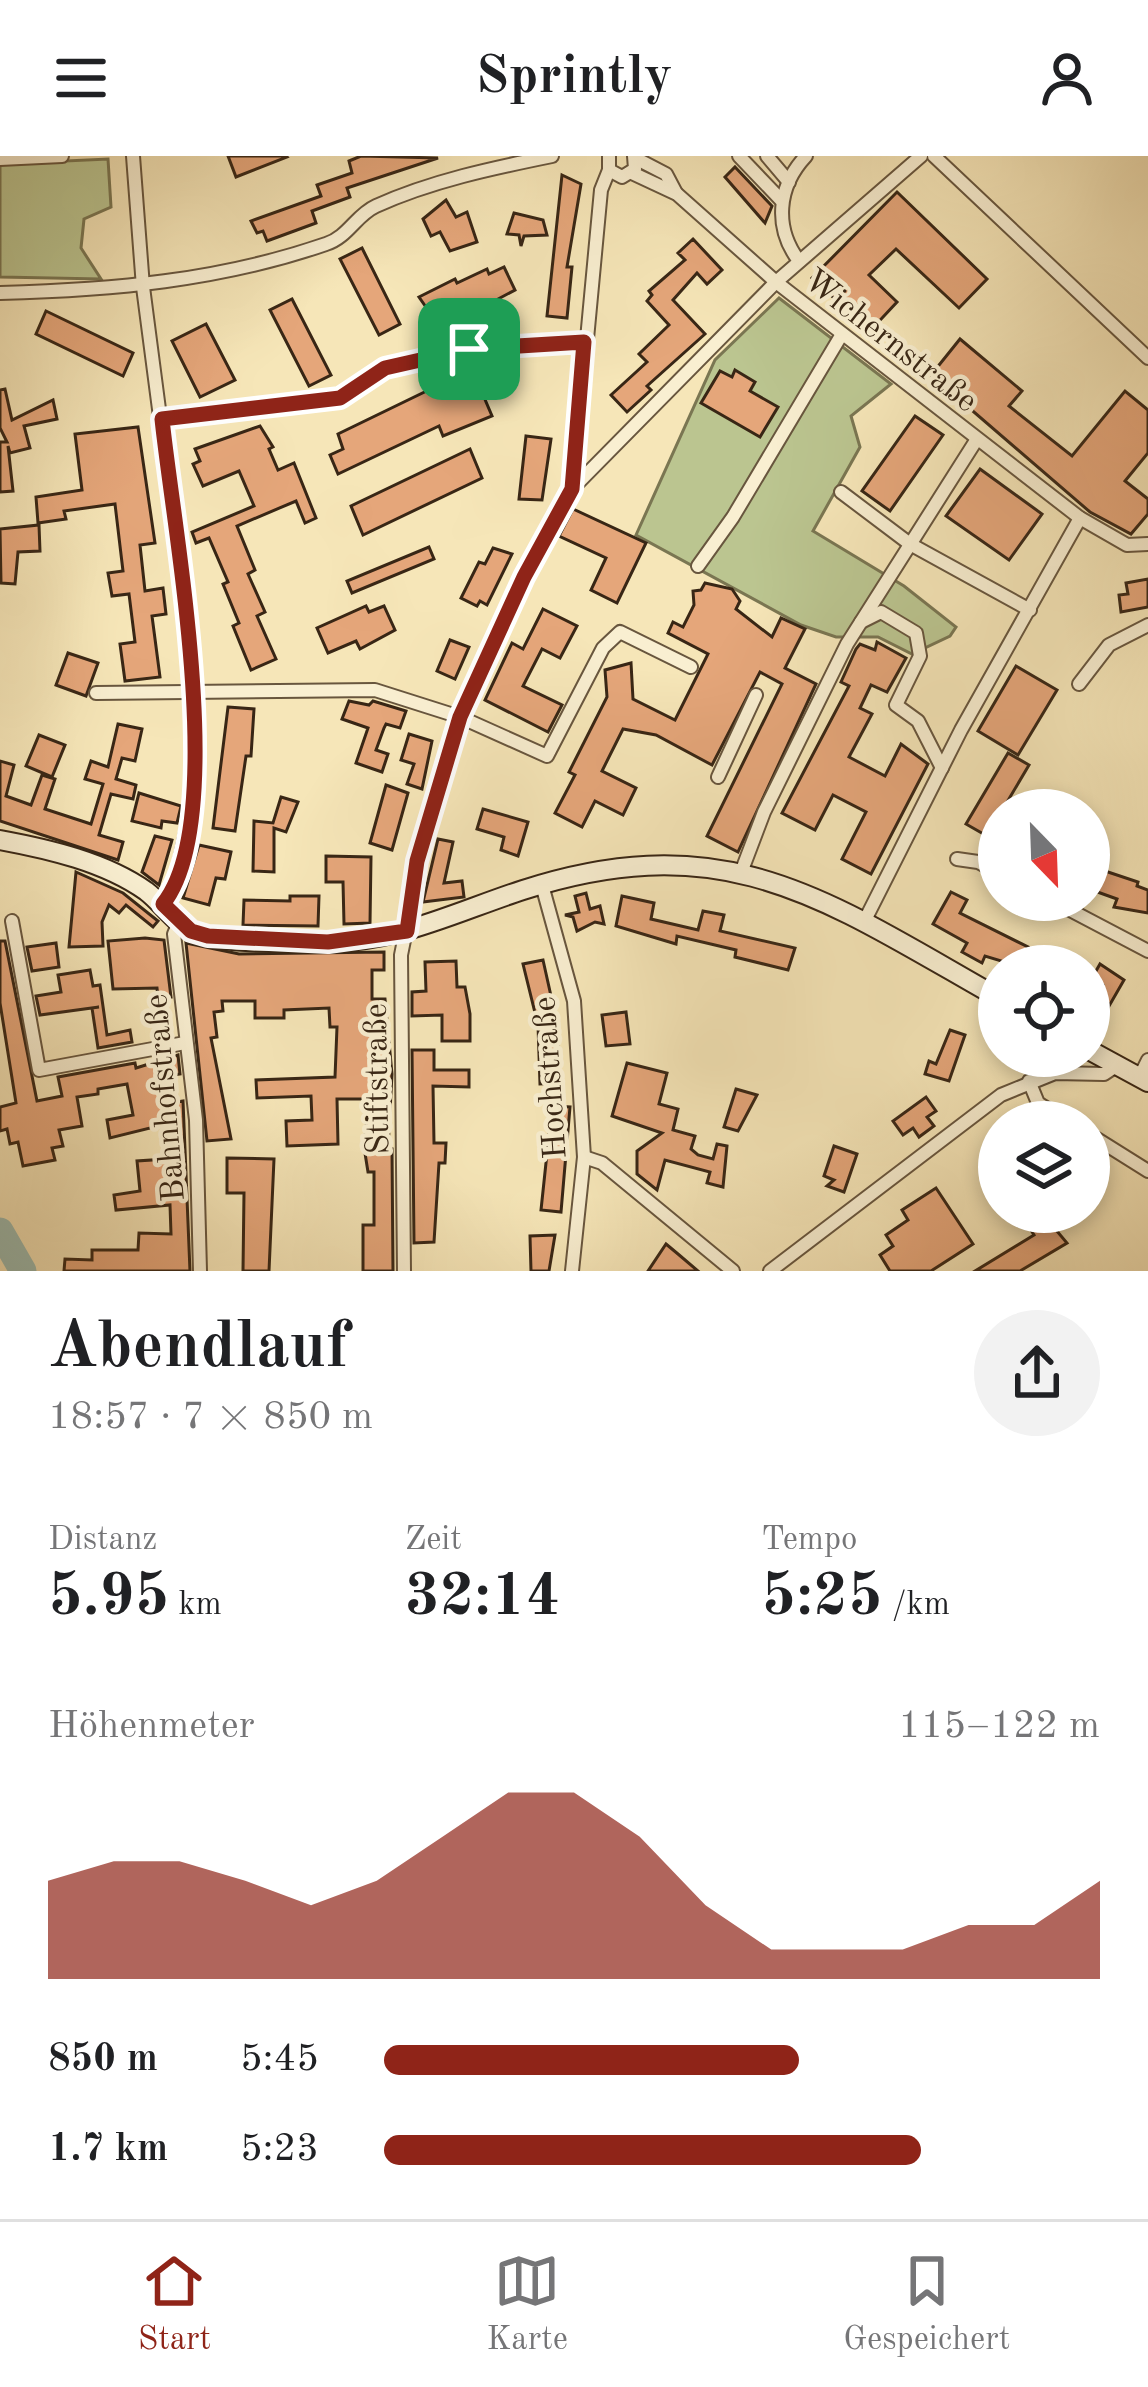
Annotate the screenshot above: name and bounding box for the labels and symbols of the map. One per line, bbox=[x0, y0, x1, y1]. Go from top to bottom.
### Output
street label: Wichernstraße bbox=[797, 264, 983, 419]
pin bbox=[418, 298, 520, 400]
north arrow bbox=[978, 789, 1110, 921]
street label: Bahnhofstraße bbox=[141, 993, 192, 1203]
street label: Hochstraße bbox=[529, 995, 574, 1160]
street label: Stiftstraße bbox=[361, 1003, 396, 1155]

